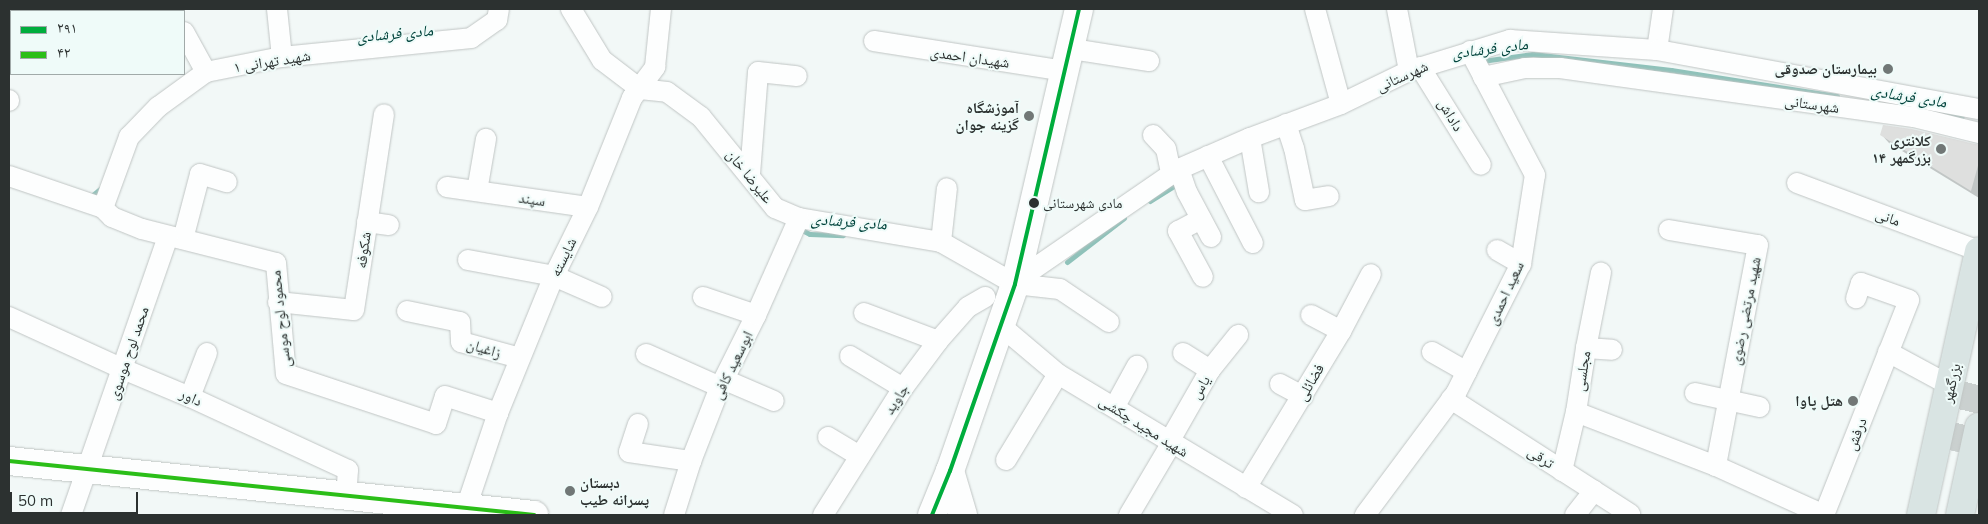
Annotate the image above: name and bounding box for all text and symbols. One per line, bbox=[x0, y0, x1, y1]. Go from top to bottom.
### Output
legend bbox=[10, 10, 185, 75]
text: ۲۹۱ bbox=[57, 18, 77, 37]
water label: مادی فرشادی bbox=[356, 20, 434, 46]
water label: مادی فرشادی bbox=[1451, 34, 1529, 62]
text: ۴۲ bbox=[57, 43, 70, 62]
street label: شهیدان احمدی bbox=[929, 43, 1011, 71]
street label: شهید تهرانی ۱ bbox=[232, 46, 312, 76]
street label: شهرستانی bbox=[1373, 57, 1431, 95]
place label: بیمارستان صدوقی bbox=[1775, 60, 1877, 78]
marker: بیمارستان صدوقی bbox=[1881, 62, 1895, 76]
water label: مادی فرشادی bbox=[1870, 81, 1948, 111]
street label: شهرستانی bbox=[1783, 91, 1841, 117]
street label: داداش bbox=[1434, 95, 1468, 135]
place label: آموزشگاه گزینه جوان bbox=[955, 98, 1019, 133]
marker: آموزشگاه گزینه جوان bbox=[1023, 110, 1035, 122]
place label: کلانتری ۱۴ بزرگمهر bbox=[1872, 131, 1931, 166]
marker: کلانتری ۱۴ بزرگمهر bbox=[1935, 143, 1947, 155]
street label: علیرضا خان bbox=[723, 145, 777, 207]
street label: سپند bbox=[517, 188, 547, 210]
place label: مادی شهرستانی bbox=[1043, 195, 1122, 211]
marker: مادی شهرستانی bbox=[1029, 198, 1039, 208]
street label: مانی bbox=[1873, 204, 1903, 230]
water label: مادی فرشادی bbox=[810, 209, 888, 233]
street label: شکوفه bbox=[352, 230, 374, 270]
street label: شایسته bbox=[546, 235, 580, 279]
street label: شهید مرتضی رضوی bbox=[1726, 255, 1764, 367]
street label: سعید احمدی bbox=[1482, 258, 1528, 328]
street label: محمود لوح موسی bbox=[266, 269, 294, 369]
street label: محمد لوح موسوی bbox=[104, 304, 152, 402]
street label: ابوسعید کافی bbox=[708, 328, 756, 402]
street label: زاغیان bbox=[465, 334, 503, 362]
street label: مجلسی bbox=[1570, 349, 1594, 393]
street label: فضائلی bbox=[1292, 360, 1328, 404]
street label: بزرگمهر bbox=[1938, 361, 1964, 405]
street label: یاس bbox=[1186, 372, 1214, 402]
street label: جاوید bbox=[880, 380, 912, 418]
street label: داور bbox=[177, 384, 205, 410]
street label: شهید مجید چکشی bbox=[1096, 391, 1192, 461]
place label: هتل پاوا bbox=[1795, 392, 1843, 410]
marker: هتل پاوا bbox=[1847, 395, 1859, 407]
street label: درفش bbox=[1842, 415, 1870, 453]
street label: ترقی bbox=[1524, 442, 1558, 472]
place label: دبستان پسرانه طیب bbox=[580, 473, 649, 508]
scale bar bbox=[12, 482, 140, 514]
marker: دبستان پسرانه طیب bbox=[564, 485, 576, 497]
text: 50 m bbox=[18, 491, 53, 510]

